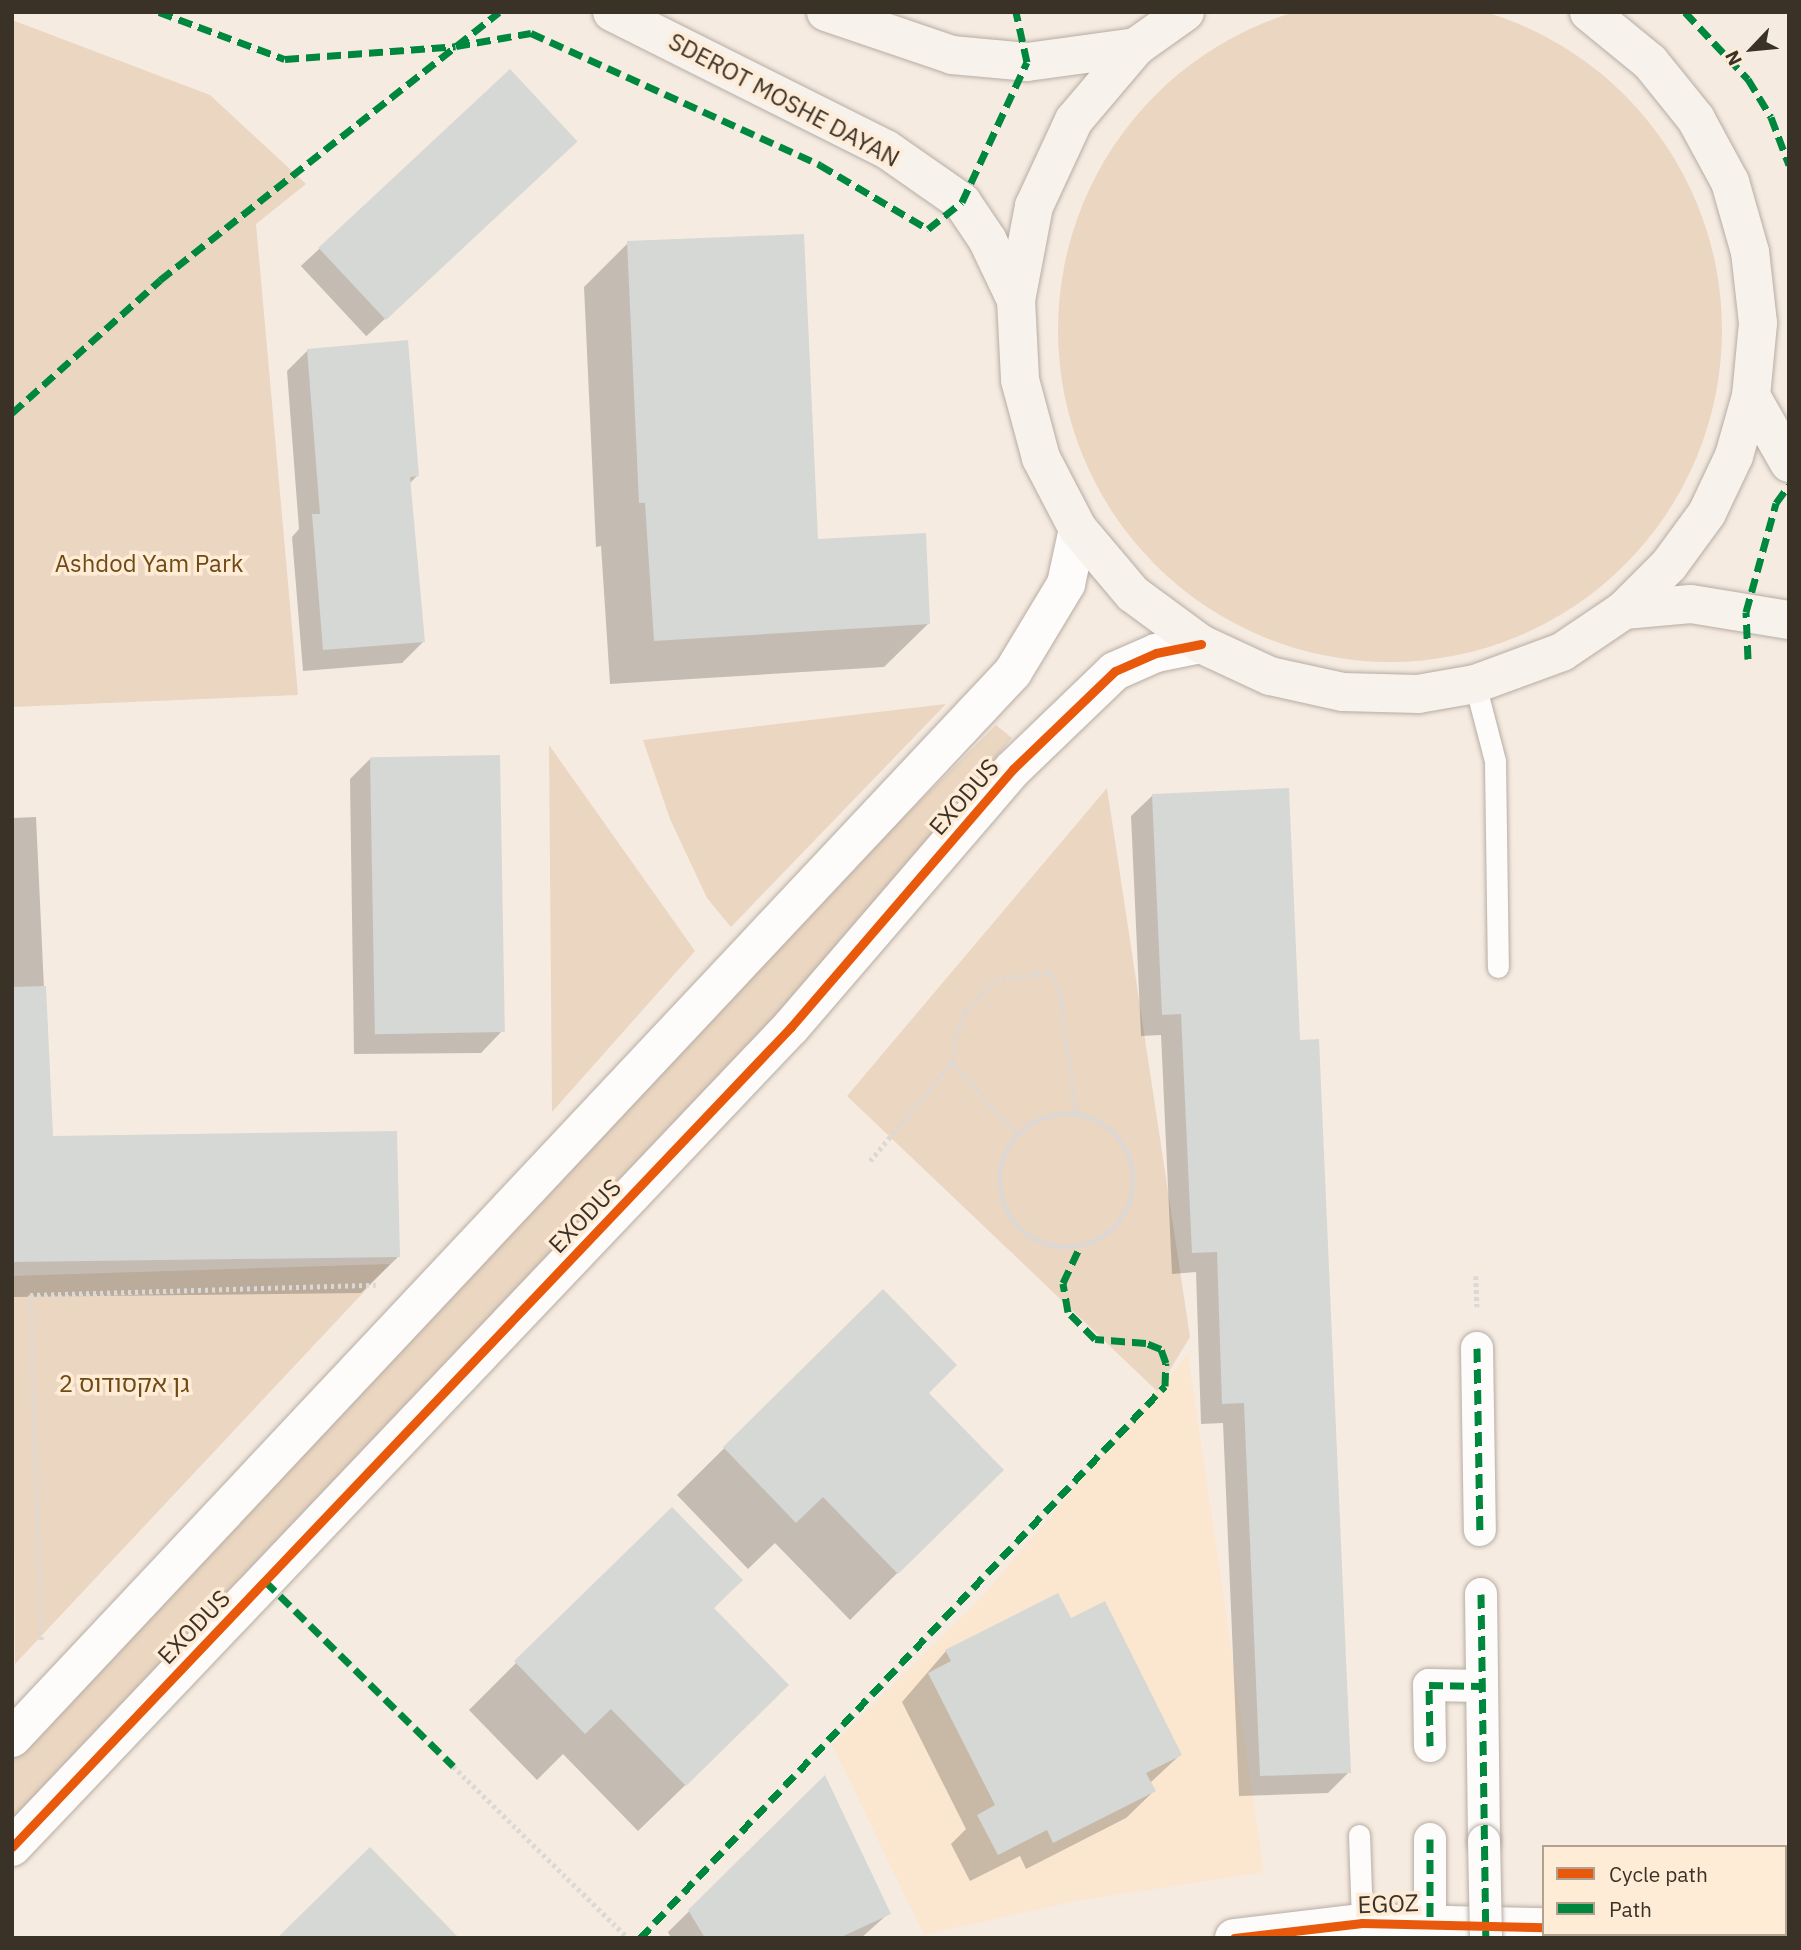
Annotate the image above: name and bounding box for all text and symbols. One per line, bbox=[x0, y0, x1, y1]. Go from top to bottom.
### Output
north arrow bbox=[1717, 14, 1787, 84]
street label: SDEROT MOSHE DAYAN bbox=[664, 27, 904, 173]
text: N bbox=[1719, 47, 1747, 70]
park label: Ashdod Yam Park bbox=[55, 550, 243, 578]
street label: EXODUS bbox=[923, 753, 1005, 841]
street label: EXODUS bbox=[543, 1173, 627, 1259]
park label: גן אקסודוס 2 bbox=[59, 1370, 189, 1398]
street label: EXODUS bbox=[152, 1584, 236, 1670]
legend bbox=[1542, 1845, 1787, 1936]
text: Cycle path bbox=[1609, 1860, 1708, 1888]
street label: EGOZ bbox=[1357, 1889, 1419, 1919]
text: Path bbox=[1609, 1895, 1652, 1923]

